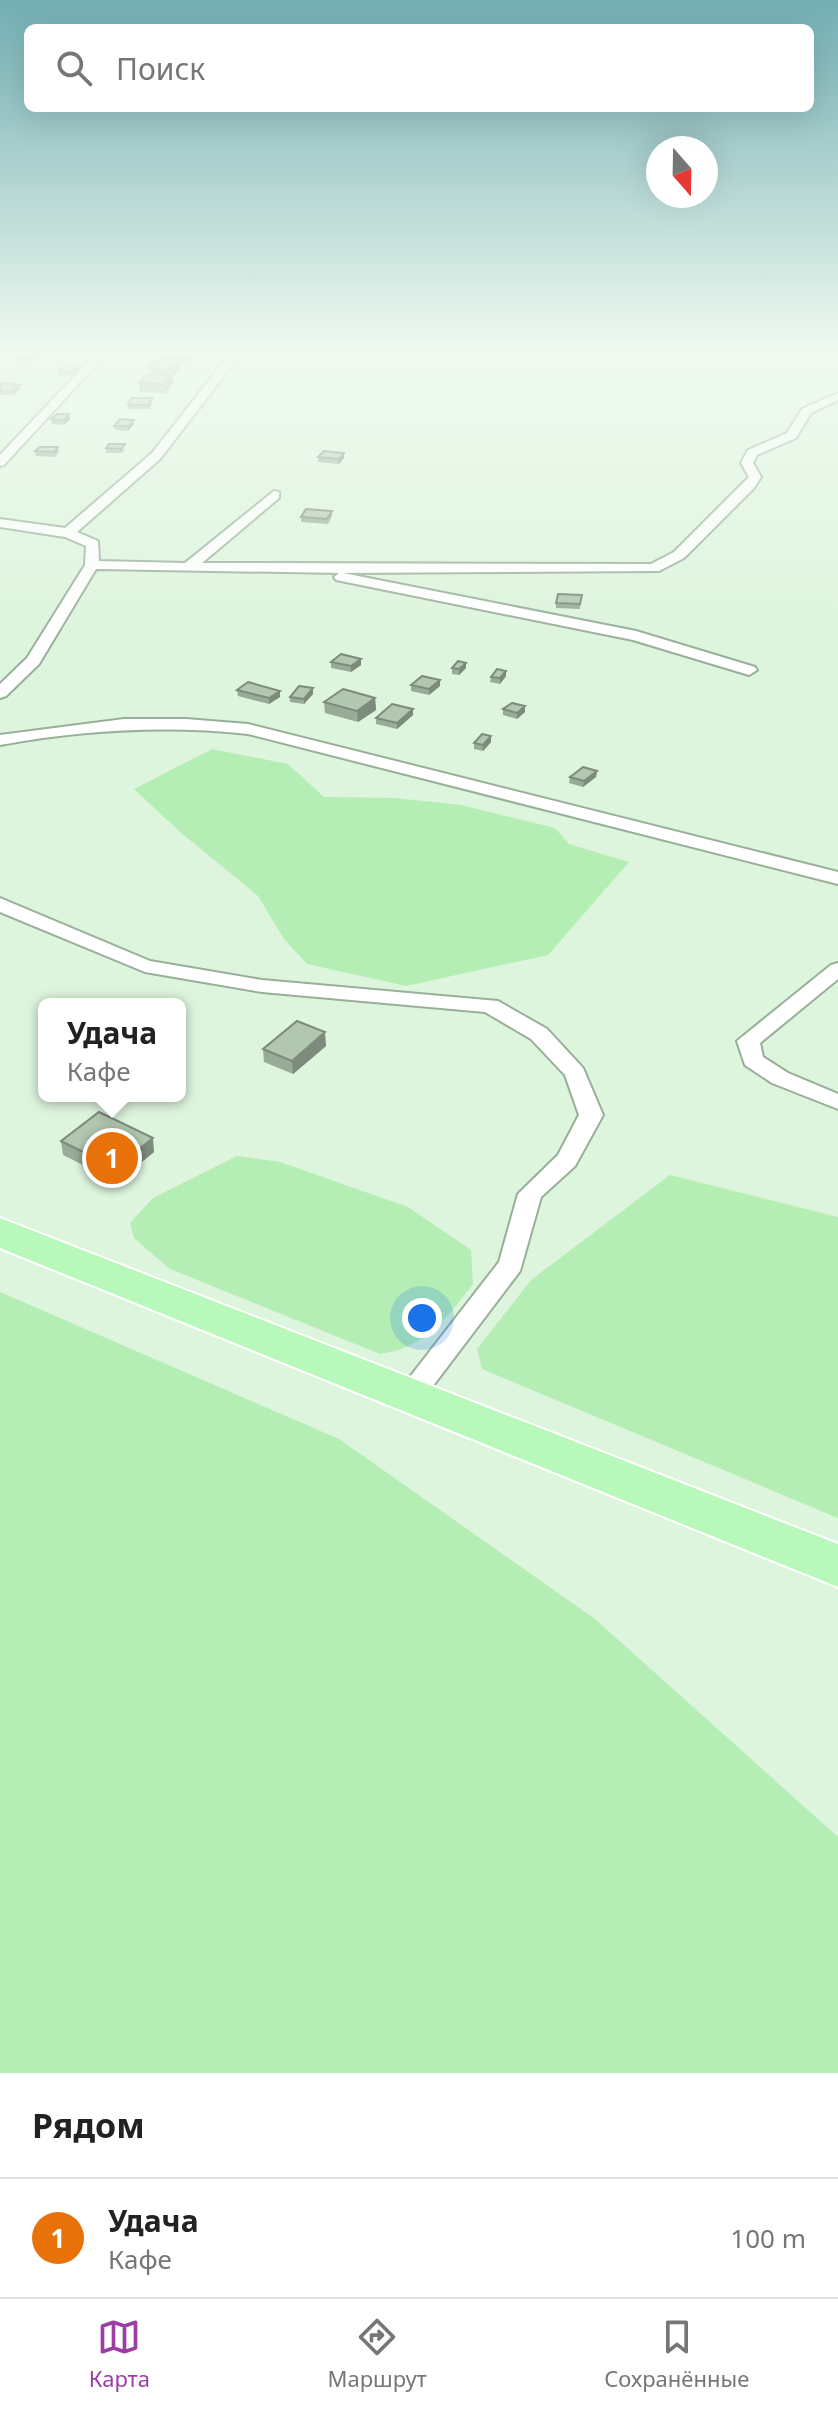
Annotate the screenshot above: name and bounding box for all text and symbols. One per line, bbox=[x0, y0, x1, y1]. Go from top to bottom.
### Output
search box bbox=[24, 24, 814, 112]
icon: search bbox=[52, 46, 96, 90]
text: Поиск bbox=[116, 48, 205, 89]
north arrow bbox=[646, 136, 718, 208]
popup bbox=[38, 998, 186, 1102]
text: Удача bbox=[67, 1012, 157, 1053]
text: Кафе bbox=[67, 1053, 131, 1089]
pin: 1 bbox=[86, 1128, 138, 1188]
your location bbox=[402, 1298, 442, 1338]
text: Рядом bbox=[32, 2102, 145, 2148]
text: Удача bbox=[108, 2200, 199, 2241]
text: 1 bbox=[51, 2220, 65, 2256]
text: 100 m bbox=[730, 2220, 806, 2256]
text: Кафе bbox=[108, 2241, 172, 2277]
tab: Карта bbox=[89, 2315, 150, 2393]
tab: Маршрут bbox=[327, 2315, 427, 2393]
tab: Сохранённые bbox=[604, 2315, 749, 2393]

